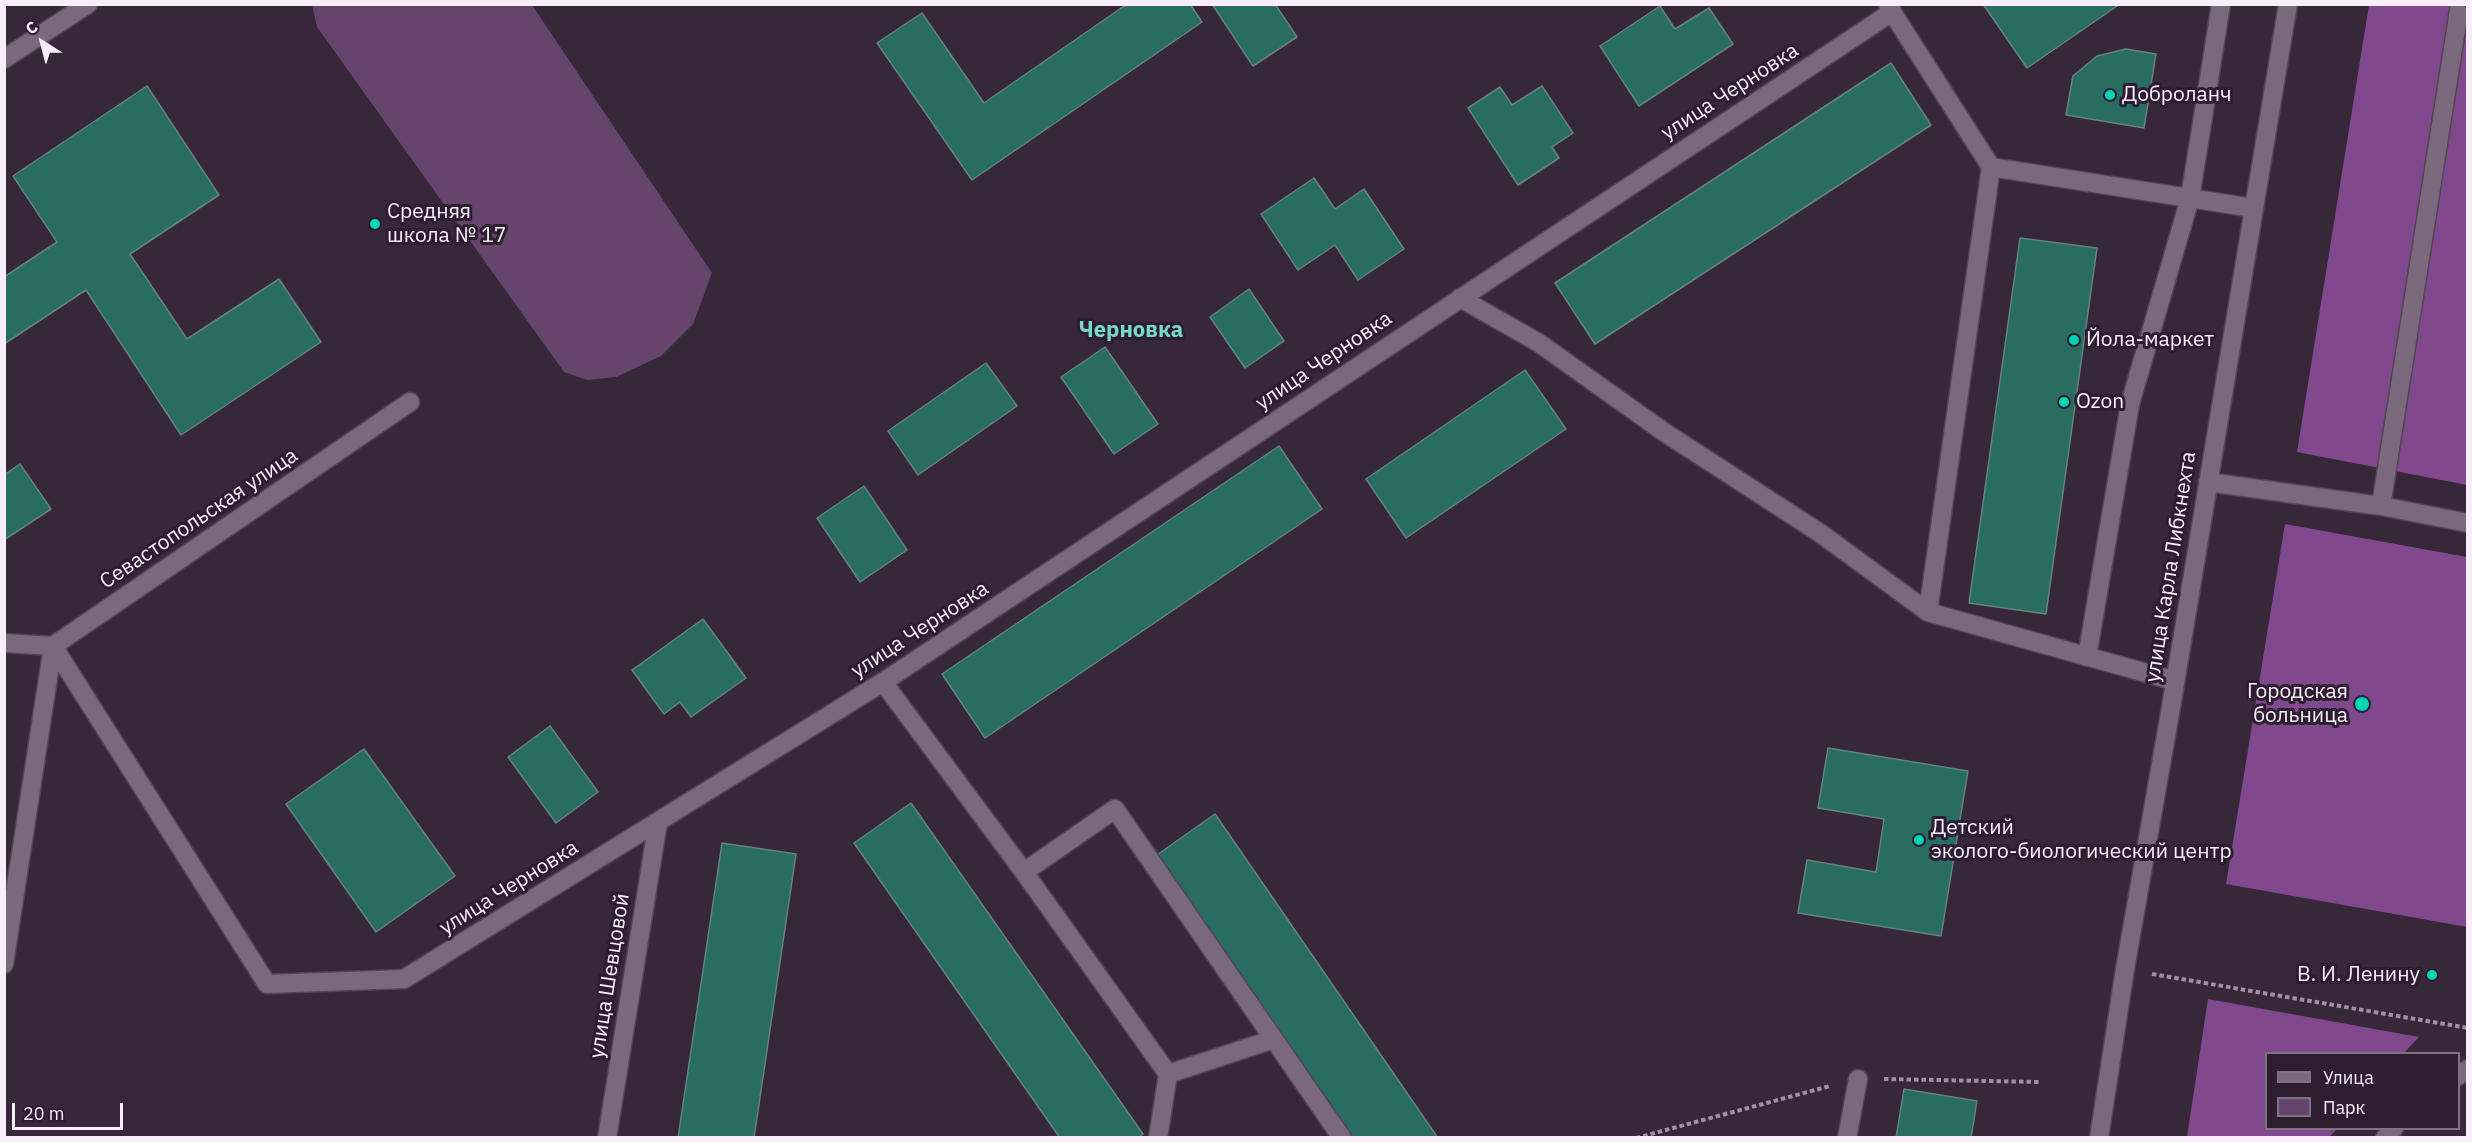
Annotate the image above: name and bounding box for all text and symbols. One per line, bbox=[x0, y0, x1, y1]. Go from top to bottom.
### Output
north arrow bbox=[12, 12, 72, 72]
text: С bbox=[21, 16, 42, 39]
street label: улица Черновка bbox=[1657, 38, 1803, 146]
place label: Доброланч bbox=[2122, 82, 2231, 108]
marker: Доброланч bbox=[2103, 88, 2117, 102]
place label: Средняя школа № 17 bbox=[387, 199, 506, 249]
marker: Средняя школа № 17 bbox=[368, 217, 382, 231]
street label: улица Черновка bbox=[1251, 306, 1397, 416]
district label: Черновка bbox=[1079, 318, 1183, 344]
place label: Йола-маркет bbox=[2086, 327, 2214, 353]
marker: Йола-маркет bbox=[2067, 333, 2081, 347]
place label: Ozon bbox=[2076, 389, 2124, 415]
marker: Ozon bbox=[2057, 395, 2071, 409]
street label: Севастопольская улица bbox=[95, 443, 303, 595]
street label: улица Карла Либкнехта bbox=[2140, 450, 2202, 684]
street label: улица Черновка bbox=[847, 576, 993, 684]
place label: Городская больница bbox=[2247, 679, 2348, 729]
marker: Городская больница bbox=[2353, 695, 2371, 713]
place label: Детский эколого-биологический центр bbox=[1931, 815, 2232, 865]
marker: Детский эколого-биологический центр bbox=[1912, 833, 1926, 847]
street label: улица Черновка bbox=[435, 835, 583, 941]
street label: улица Шевцовой bbox=[585, 892, 635, 1060]
place label: В. И. Ленину bbox=[2297, 962, 2420, 988]
marker: В. И. Ленину bbox=[2425, 968, 2439, 982]
legend bbox=[2265, 1052, 2460, 1130]
text: Улица bbox=[2323, 1066, 2374, 1089]
scale bar bbox=[15, 1091, 126, 1129]
text: Парк bbox=[2323, 1096, 2365, 1119]
text: 20 m bbox=[23, 1102, 65, 1125]

